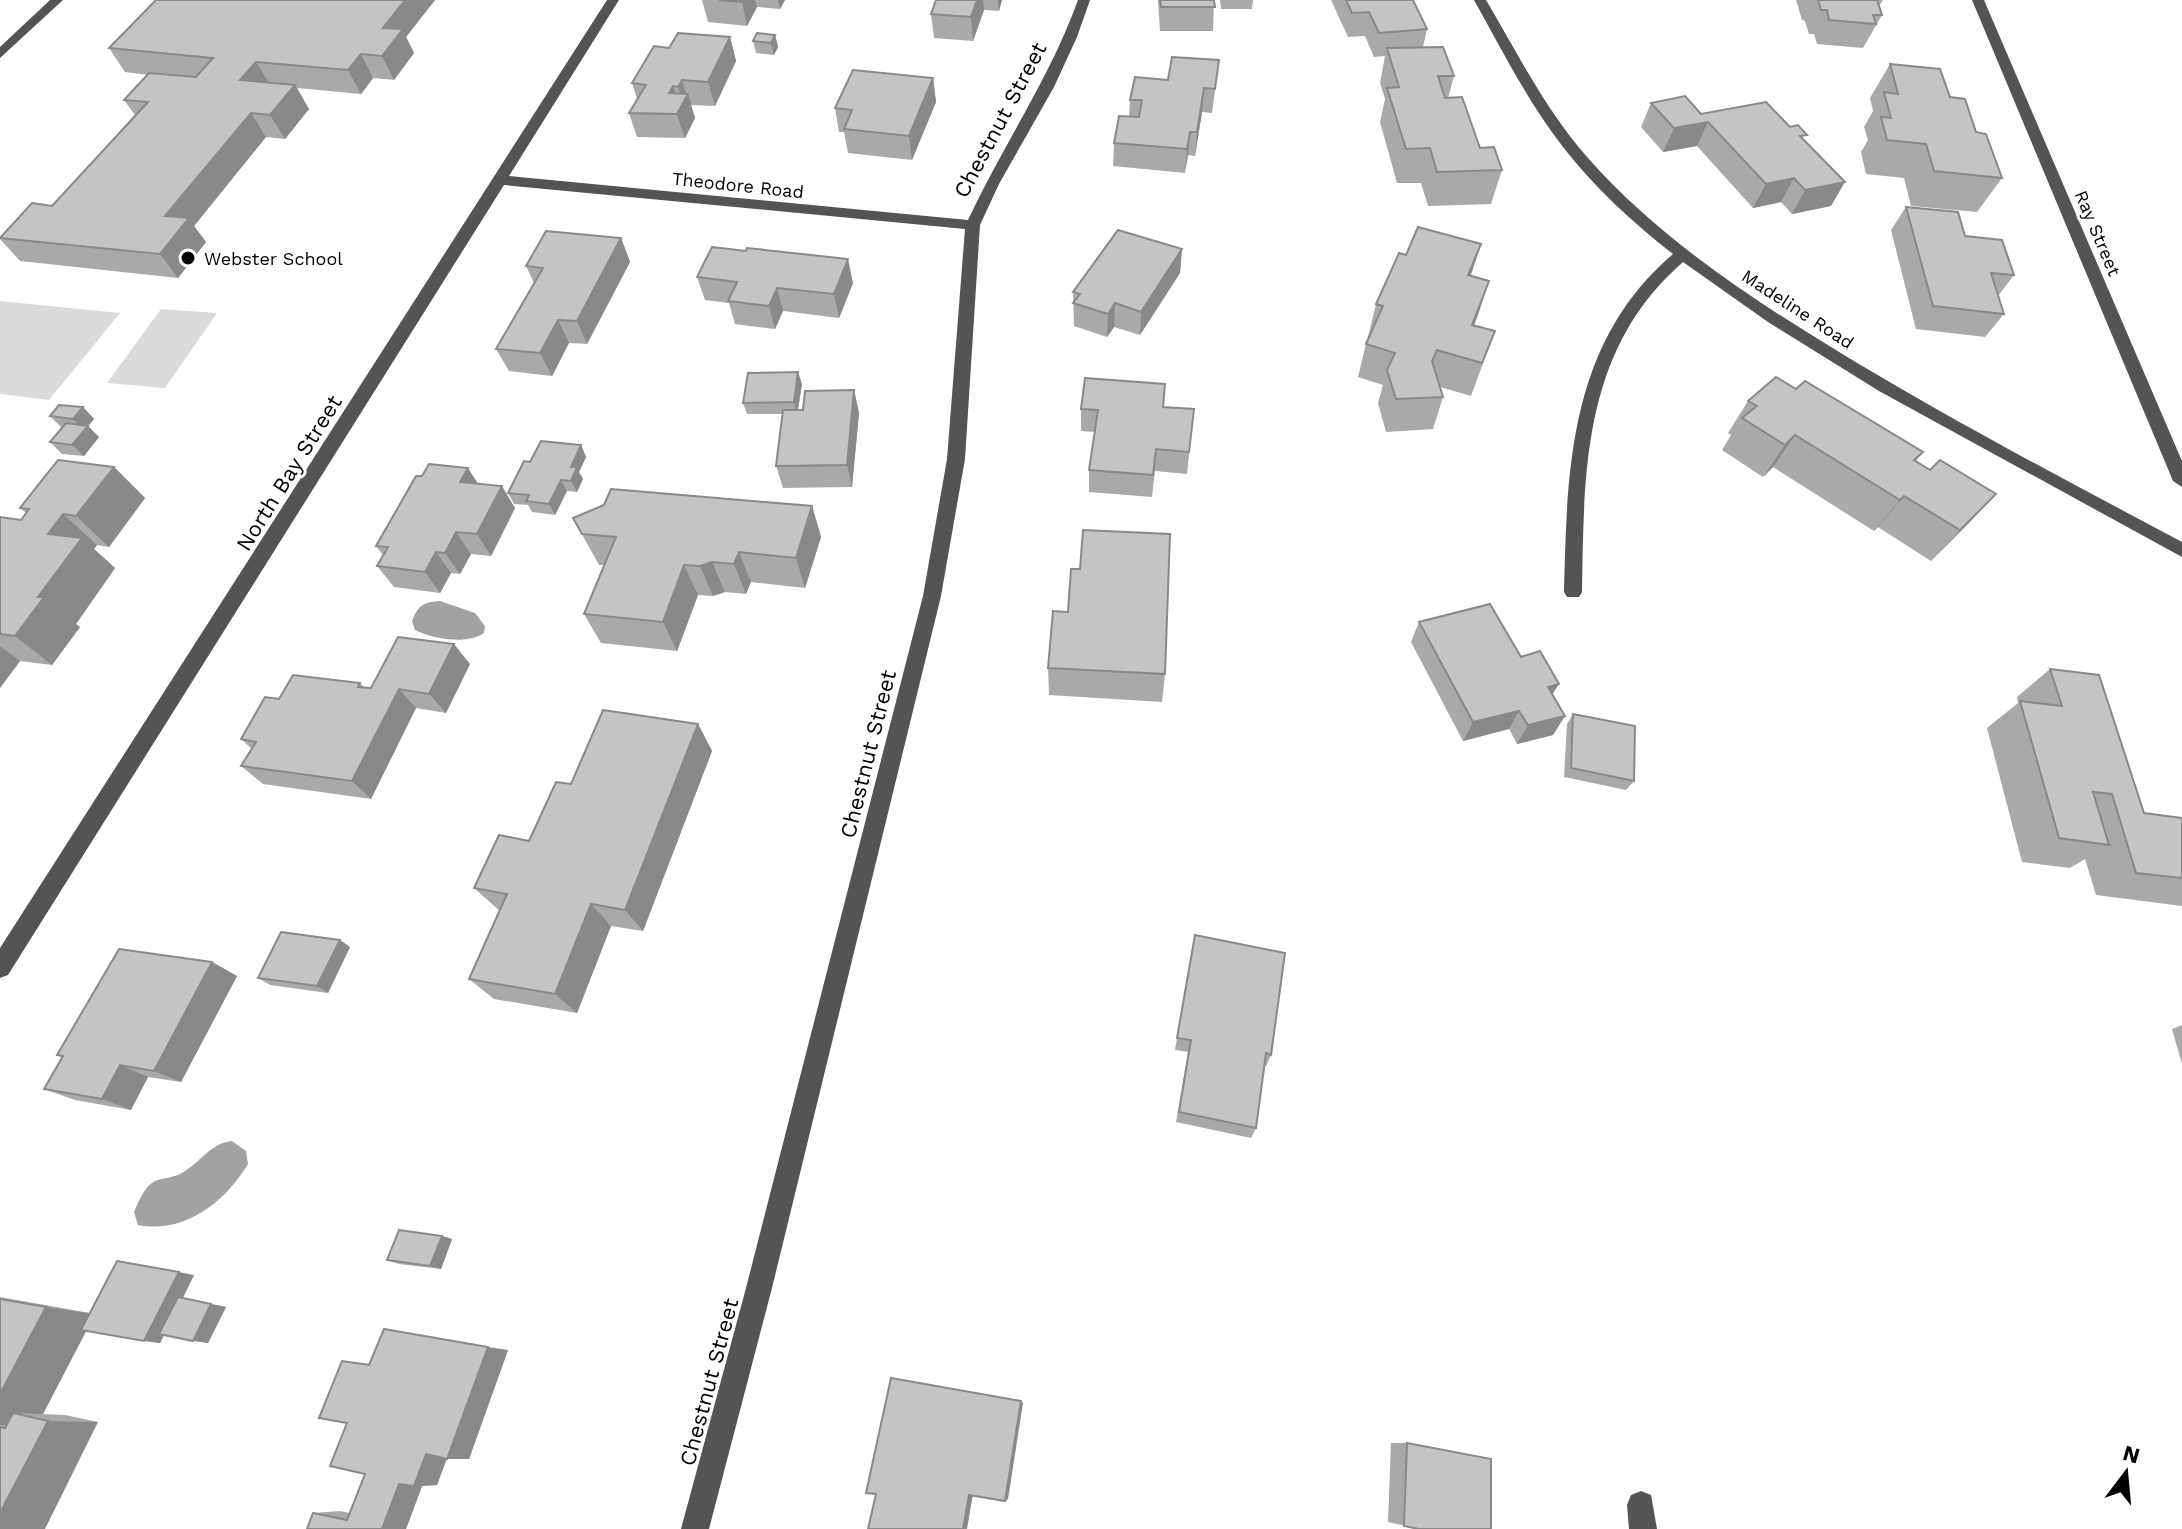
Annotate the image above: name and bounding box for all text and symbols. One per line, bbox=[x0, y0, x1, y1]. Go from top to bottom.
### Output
street label: Chestnut Street bbox=[949, 38, 1051, 202]
street label: Theodore Road bbox=[671, 168, 805, 202]
street label: Ray Street bbox=[2071, 187, 2126, 279]
place label: Webster School bbox=[204, 248, 343, 269]
marker: Webster School bbox=[179, 249, 197, 267]
street label: Madeline Road bbox=[1738, 265, 1858, 353]
street label: North Bay Street bbox=[231, 391, 347, 555]
street label: Chestnut Street bbox=[835, 667, 901, 841]
street label: Chestnut Street bbox=[675, 1296, 743, 1468]
north arrow bbox=[2086, 1433, 2166, 1513]
text: N bbox=[2120, 1440, 2143, 1469]

